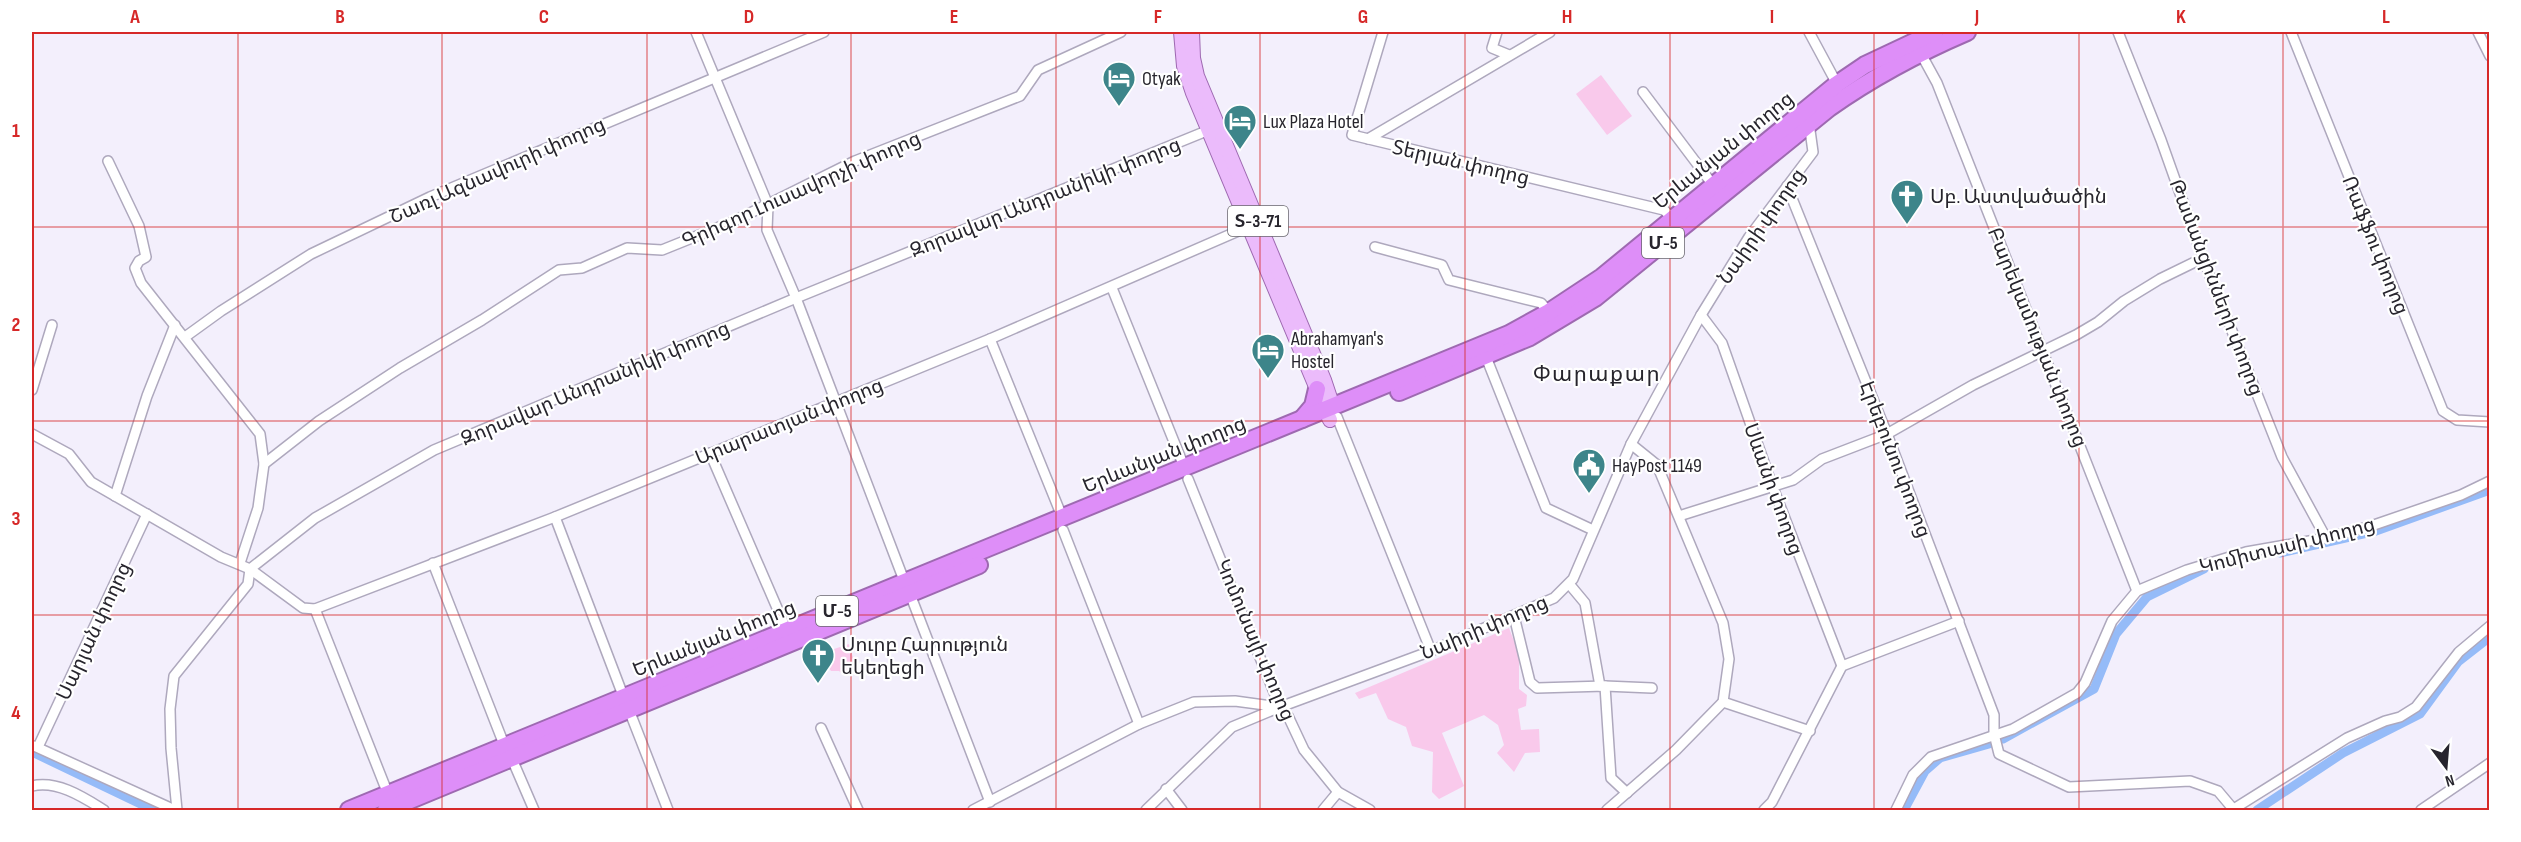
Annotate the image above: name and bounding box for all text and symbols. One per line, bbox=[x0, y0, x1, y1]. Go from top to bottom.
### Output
text: A bbox=[129, 5, 140, 29]
text: B bbox=[335, 5, 345, 29]
text: C bbox=[539, 5, 549, 29]
text: D bbox=[744, 5, 754, 29]
text: E bbox=[950, 5, 958, 29]
text: F bbox=[1154, 5, 1162, 29]
text: G bbox=[1358, 5, 1368, 29]
text: H bbox=[1562, 5, 1572, 29]
text: I bbox=[1770, 5, 1774, 29]
text: J bbox=[1974, 5, 1979, 29]
text: K bbox=[2176, 5, 2186, 29]
text: L bbox=[2382, 5, 2390, 29]
hotel icon: Otyak bbox=[1101, 60, 1137, 107]
place label: Otyak bbox=[1142, 67, 1181, 91]
street label: Երևանյան փողոց bbox=[1649, 87, 1799, 215]
hotel icon: Lux Plaza Hotel bbox=[1222, 103, 1258, 150]
place label: Lux Plaza Hotel bbox=[1263, 110, 1364, 134]
street label: Շառլ Ազնավուրի փողոց bbox=[386, 112, 609, 229]
text: 1 bbox=[12, 119, 20, 143]
street label: Գրիգոր Լուսավորչի փողոց bbox=[678, 126, 925, 254]
street label: Զորավար Անդրանիկի փողոց bbox=[906, 133, 1184, 263]
street label: Տերյան փողոց bbox=[1390, 136, 1532, 190]
street label: Նաիրի փողոց bbox=[1713, 164, 1811, 289]
street label: Ռաֆֆու փողոց bbox=[2336, 173, 2414, 318]
street label: Թամանցինների փողոց bbox=[2164, 176, 2268, 399]
church icon: Սբ. Աստվածածին bbox=[1889, 178, 1925, 225]
place label: Սբ. Աստվածածին bbox=[1930, 185, 2107, 209]
road number: Տ-3-71 bbox=[1228, 206, 1288, 236]
street label: Բարեկամության փողոց bbox=[1982, 224, 2092, 451]
road number: Մ-5 bbox=[1642, 228, 1684, 258]
text: 2 bbox=[12, 313, 20, 337]
street label: Զորավար Անդրանիկի փողոց bbox=[457, 316, 733, 452]
place label: Abrahamyan's Hostel bbox=[1290, 327, 1384, 374]
hotel icon: Abrahamyan's Hostel bbox=[1250, 332, 1286, 379]
district label: Փարաքար bbox=[1533, 361, 1661, 388]
street label: Արարատյան փողոց bbox=[692, 373, 887, 471]
street label: Էրեբունու փողոց bbox=[1854, 378, 1936, 541]
street label: Երևանյան փողոց bbox=[1079, 411, 1249, 499]
street label: Սևանի փողոց bbox=[1738, 420, 1808, 559]
public building icon: HayPost 1149 bbox=[1571, 447, 1607, 494]
place label: HayPost 1149 bbox=[1612, 454, 1702, 478]
text: 3 bbox=[12, 507, 21, 531]
street label: Կոմիտասի փողոց bbox=[2197, 512, 2378, 579]
street label: Կոմունայի փողոց bbox=[1210, 556, 1300, 725]
street label: Սարյան փողոց bbox=[51, 559, 136, 704]
street label: Նաիրի փողոց bbox=[1417, 590, 1552, 666]
street label: Երևանյան փողոց bbox=[629, 595, 799, 683]
road number: Մ-5 bbox=[816, 596, 858, 626]
place label: Սուրբ Հարություն եկեղեցի bbox=[841, 633, 1008, 680]
church icon: Սուրբ Հարություն եկեղեցի bbox=[800, 637, 836, 684]
text: 4 bbox=[11, 701, 21, 725]
north arrow bbox=[2416, 737, 2476, 797]
text: N bbox=[2443, 770, 2456, 790]

